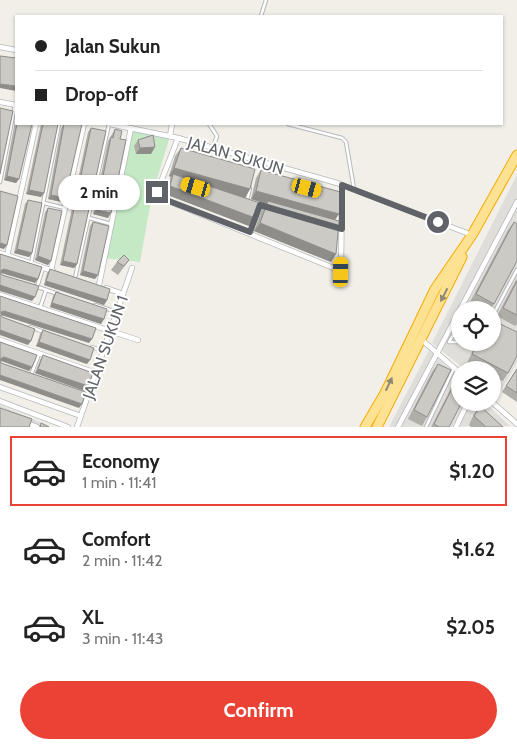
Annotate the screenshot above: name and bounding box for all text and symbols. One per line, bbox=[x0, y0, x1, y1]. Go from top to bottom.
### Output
text: Jalan Sukun bbox=[65, 35, 160, 58]
text: Drop-off bbox=[65, 83, 138, 106]
street label: JALAN SUKUN bbox=[184, 132, 286, 178]
callout: 2 min bbox=[57, 174, 140, 210]
car bbox=[179, 176, 212, 198]
car bbox=[290, 177, 323, 199]
route end bbox=[146, 181, 168, 203]
text: 2 min bbox=[80, 183, 118, 202]
route start bbox=[427, 211, 449, 233]
car bbox=[333, 257, 348, 287]
one-way arrow bbox=[440, 288, 448, 302]
street label: JALAN SUKUN 1 bbox=[79, 293, 132, 402]
map controls bbox=[451, 301, 501, 411]
button: locate bbox=[451, 301, 501, 351]
button: layers bbox=[451, 361, 501, 411]
one-way arrow bbox=[385, 377, 393, 391]
icon: car bbox=[22, 449, 67, 494]
text: Economy bbox=[82, 450, 160, 473]
text: $1.20 bbox=[449, 460, 495, 483]
text: 1 min · 11:41 bbox=[82, 473, 156, 492]
icon: car bbox=[22, 527, 67, 572]
text: Comfort bbox=[82, 528, 151, 551]
text: $1.62 bbox=[452, 538, 495, 561]
text: 2 min · 11:42 bbox=[82, 551, 163, 570]
icon: car bbox=[22, 605, 67, 650]
text: XL bbox=[82, 606, 103, 629]
text: $2.05 bbox=[446, 616, 495, 639]
text: 3 min · 11:43 bbox=[82, 629, 163, 648]
button: Confirm bbox=[20, 681, 497, 739]

